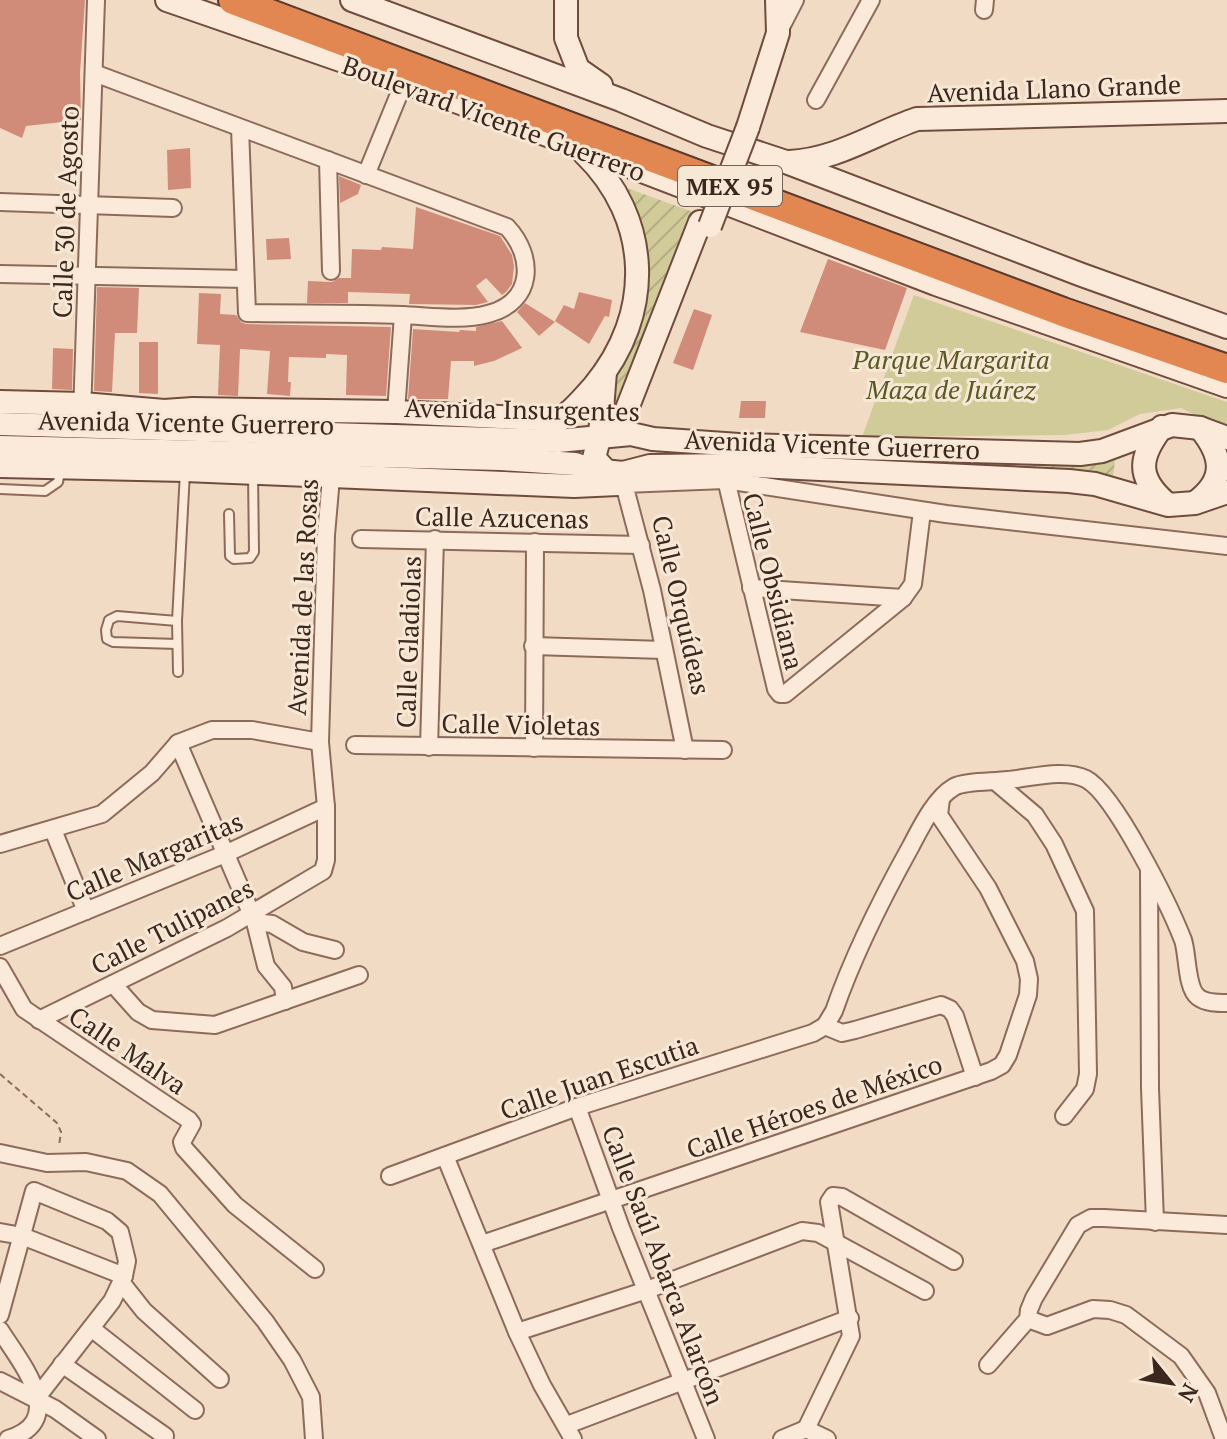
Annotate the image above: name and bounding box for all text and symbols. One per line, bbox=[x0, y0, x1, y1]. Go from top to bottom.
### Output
street label: Boulevard Vicente Guerrero bbox=[338, 47, 650, 189]
street label: Avenida Llano Grande bbox=[926, 67, 1182, 109]
street label: Calle 30 de Agosto bbox=[44, 105, 86, 319]
road number: MEX 95 bbox=[678, 166, 782, 206]
park label: Parque Margarita Maza de Juárez bbox=[851, 342, 1050, 406]
street label: Avenida Insurgentes bbox=[404, 390, 640, 428]
street label: Avenida Vicente Guerrero bbox=[38, 402, 334, 442]
street label: Avenida Vicente Guerrero bbox=[683, 422, 981, 466]
street label: Avenida de las Rosas bbox=[279, 478, 325, 716]
street label: Calle Obsidiana bbox=[736, 489, 812, 673]
street label: Calle Azucenas bbox=[415, 498, 589, 536]
street label: Calle Orquídeas bbox=[645, 512, 719, 698]
street label: Calle Gladiolas bbox=[388, 555, 428, 729]
street label: Calle Violetas bbox=[441, 706, 601, 742]
street label: Calle Margaritas bbox=[60, 803, 248, 909]
street label: Calle Tulipanes bbox=[85, 870, 259, 982]
street label: Calle Malva bbox=[63, 998, 193, 1102]
street label: Calle Juan Escutia bbox=[495, 1027, 703, 1127]
street label: Calle Héroes de México bbox=[682, 1046, 946, 1166]
street label: Calle Saúl Abarca Alarcón bbox=[595, 1120, 733, 1410]
north arrow bbox=[1131, 1343, 1211, 1423]
text: N bbox=[1172, 1379, 1205, 1408]

